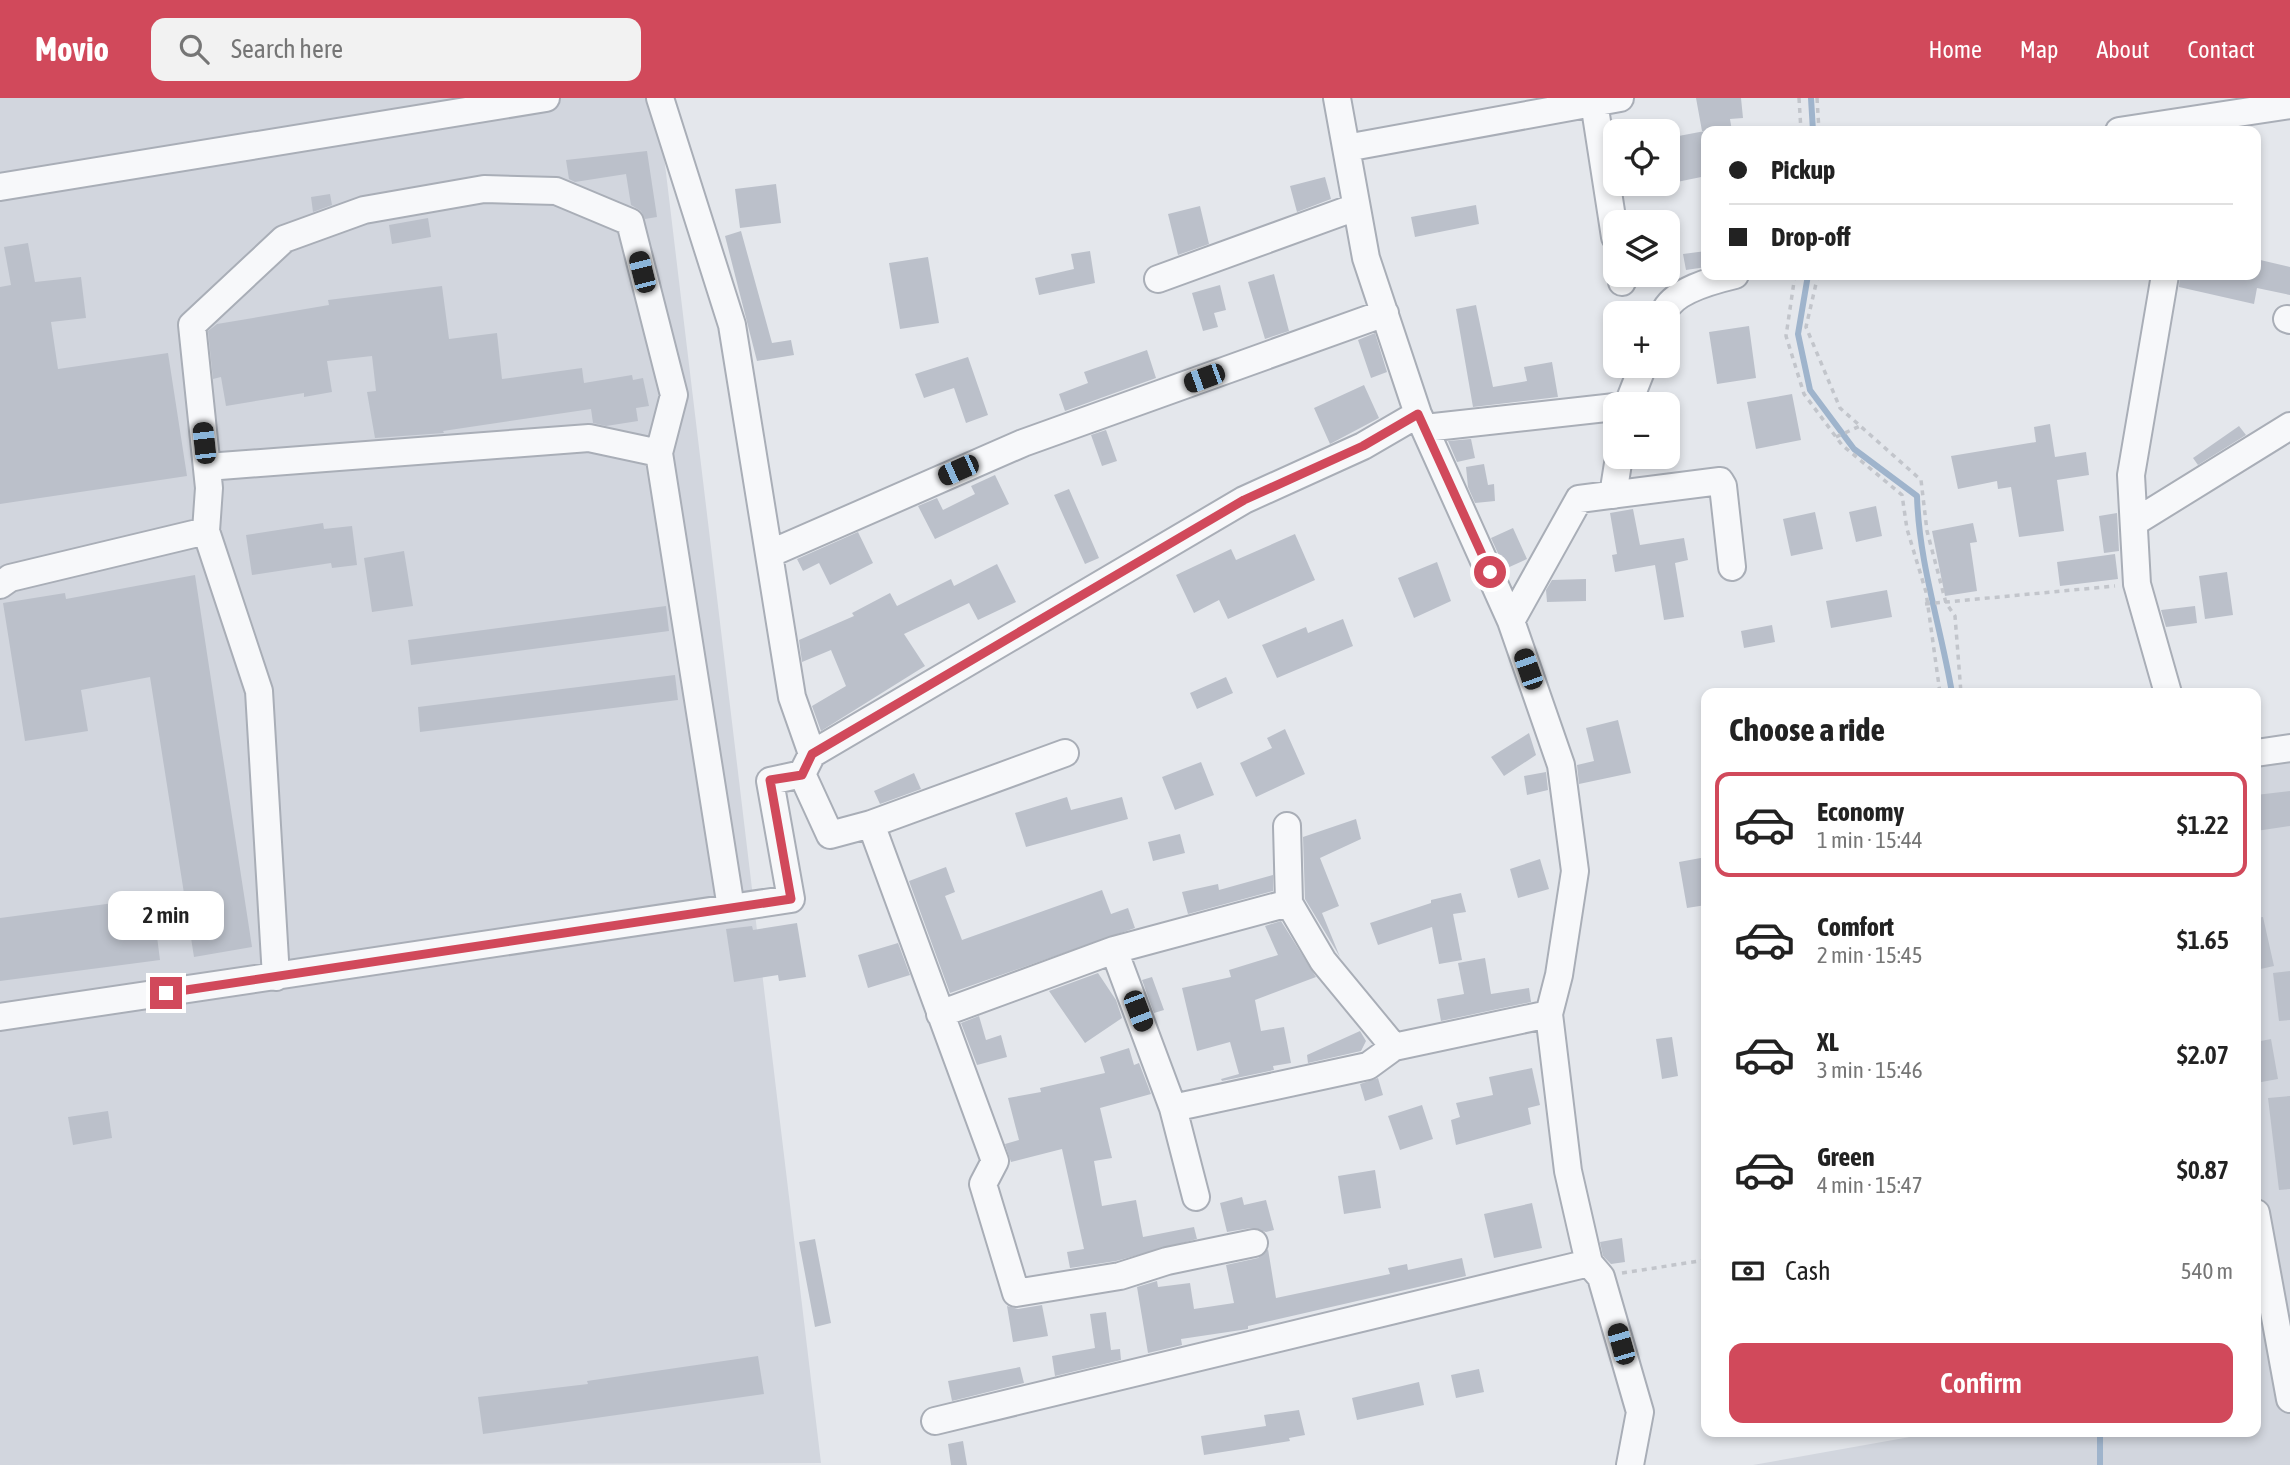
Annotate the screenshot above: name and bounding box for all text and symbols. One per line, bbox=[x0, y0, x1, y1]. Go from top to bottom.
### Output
search box bbox=[151, 18, 641, 81]
text: Movio bbox=[35, 30, 109, 68]
icon: search bbox=[175, 30, 213, 68]
text: Search here bbox=[231, 34, 343, 64]
text: Home bbox=[1928, 36, 1982, 63]
text: Map bbox=[2020, 36, 2058, 63]
text: About bbox=[2096, 36, 2149, 63]
text: Contact bbox=[2187, 36, 2255, 63]
map controls bbox=[1603, 119, 1680, 469]
button: locate bbox=[1603, 119, 1680, 196]
text: Pickup bbox=[1771, 155, 1835, 185]
button: layers bbox=[1603, 210, 1680, 287]
text: Drop-off bbox=[1771, 222, 1851, 252]
car bbox=[627, 249, 658, 295]
button: + bbox=[1603, 301, 1680, 378]
car bbox=[1181, 361, 1228, 395]
button: − bbox=[1603, 392, 1680, 469]
car bbox=[192, 421, 217, 465]
car bbox=[935, 452, 982, 488]
route start bbox=[1474, 556, 1506, 588]
car bbox=[1512, 646, 1545, 692]
text: Choose a ride bbox=[1729, 711, 1885, 748]
icon: car bbox=[1733, 793, 1796, 856]
text: Economy bbox=[1817, 797, 1904, 827]
text: $1.22 bbox=[2177, 810, 2229, 840]
text: 1 min · 15:44 bbox=[1817, 827, 1923, 853]
callout: 2 min bbox=[108, 892, 224, 940]
text: 2 min bbox=[143, 902, 189, 928]
icon: car bbox=[1733, 908, 1796, 971]
text: Comfort bbox=[1817, 912, 1894, 942]
text: $1.65 bbox=[2177, 925, 2229, 955]
text: 2 min · 15:45 bbox=[1817, 942, 1923, 968]
route end bbox=[150, 977, 182, 1009]
car bbox=[1121, 988, 1156, 1034]
icon: car bbox=[1733, 1023, 1796, 1086]
text: XL bbox=[1817, 1027, 1839, 1057]
text: $2.07 bbox=[2177, 1040, 2229, 1070]
text: 3 min · 15:46 bbox=[1817, 1057, 1923, 1083]
icon: car bbox=[1733, 1138, 1796, 1201]
text: Green bbox=[1817, 1142, 1875, 1172]
text: $0.87 bbox=[2177, 1155, 2229, 1185]
text: 4 min · 15:47 bbox=[1817, 1172, 1923, 1198]
icon: cash bbox=[1729, 1252, 1767, 1290]
text: Cash bbox=[1785, 1256, 1831, 1286]
text: 540 m bbox=[2181, 1258, 2233, 1284]
car bbox=[1606, 1321, 1637, 1367]
button: Confirm bbox=[1729, 1343, 2233, 1423]

